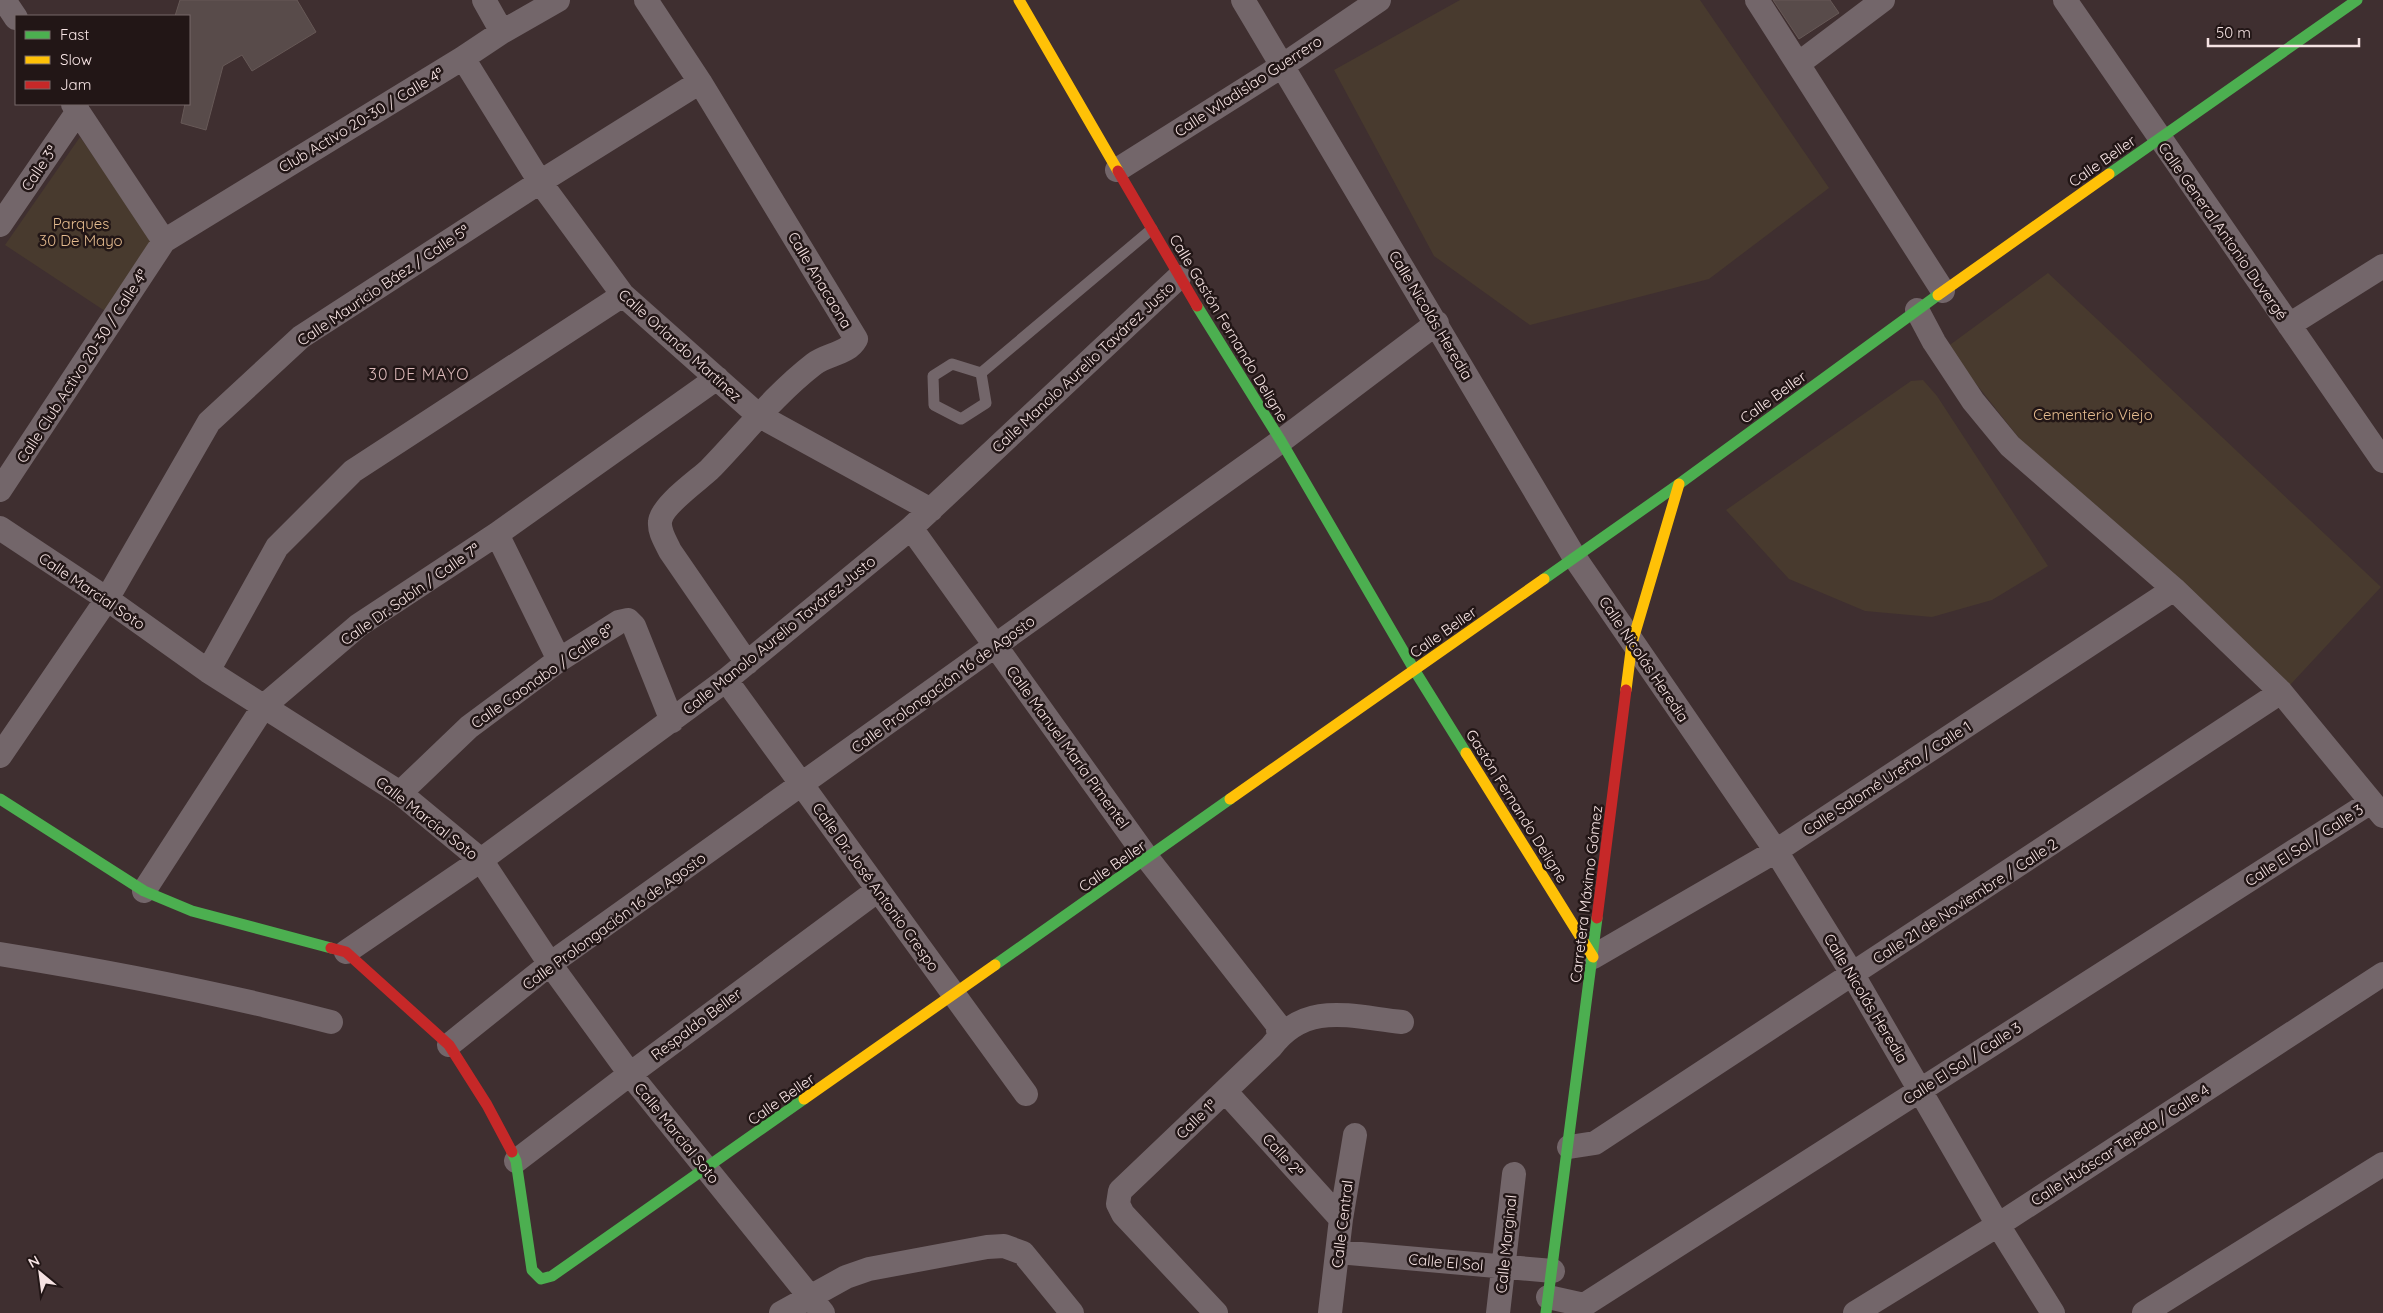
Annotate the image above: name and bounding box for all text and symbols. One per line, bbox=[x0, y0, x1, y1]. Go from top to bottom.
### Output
legend bbox=[15, 15, 190, 105]
scale bar bbox=[2208, 15, 2359, 47]
text: 50 m bbox=[2216, 23, 2251, 42]
text: Fast bbox=[60, 25, 89, 44]
street label: Calle Wladislao Guerrero bbox=[1171, 31, 1325, 141]
text: Slow bbox=[60, 50, 92, 69]
street label: Club Activo 20-30 / Calle 4ª bbox=[275, 63, 447, 177]
text: Jam bbox=[60, 75, 91, 94]
street label: Calle Beller bbox=[2065, 131, 2139, 191]
street label: Calle General Antonio Duvergé bbox=[2154, 138, 2292, 324]
street label: Calle 3ª bbox=[17, 141, 61, 195]
park label: Parques 30 De Mayo bbox=[39, 214, 123, 250]
street label: Calle Mauricio Báez / Calle 5ª bbox=[293, 220, 473, 350]
street label: Calle Anacaona bbox=[784, 228, 856, 332]
street label: Calle Gastón Fernando Deligne bbox=[1165, 231, 1293, 425]
street label: Calle Nicolás Heredia bbox=[1385, 247, 1477, 383]
street label: Calle Club Activo 20-30 / Calle 4ª bbox=[12, 266, 152, 466]
street label: Calle Manolo Aurelio Tavárez Justo bbox=[988, 277, 1178, 457]
street label: Calle Orlando Martínez bbox=[615, 285, 745, 405]
district label: 30 DE MAYO bbox=[369, 364, 469, 384]
street label: Calle Beller bbox=[1736, 366, 1810, 427]
park label: Cementerio Viejo bbox=[2033, 405, 2153, 424]
street label: Calle Dr. Sabín / Calle 7ª bbox=[337, 539, 483, 649]
street label: Calle Marcial Soto bbox=[35, 548, 149, 634]
street label: Calle Manolo Aurelio Tavárez Justo bbox=[679, 551, 879, 719]
street label: Calle Nicolás Heredia bbox=[1595, 593, 1693, 725]
street label: Calle Beller bbox=[1406, 602, 1480, 662]
street label: Calle Prolongación 16 de Agosto bbox=[848, 611, 1038, 757]
street label: Calle Caonabo / Calle 8ª bbox=[467, 620, 617, 732]
street label: Calle Manuel María Pimentel bbox=[1003, 662, 1133, 832]
street label: Calle Salomé Ureña / Calle 1 bbox=[1799, 717, 1975, 839]
street label: Gastón Fernando Deligne bbox=[1462, 726, 1572, 886]
street label: Calle Marcial Soto bbox=[372, 772, 482, 864]
street label: Calle Dr. José Antonio Crespo bbox=[808, 799, 944, 975]
street label: Calle El Sol / Calle 3 bbox=[2241, 800, 2367, 890]
street label: Carretera Máximo Gómez bbox=[1566, 804, 1606, 984]
street label: Calle 21 de Noviembre / Calle 2 bbox=[1869, 834, 2061, 968]
street label: Calle Beller bbox=[1075, 836, 1149, 896]
street label: Calle Prolongación 16 de Agosto bbox=[519, 848, 709, 994]
street label: Calle Nicolás Heredia bbox=[1820, 930, 1912, 1066]
street label: Respaldo Beller bbox=[647, 984, 745, 1064]
street label: Calle El Sol / Calle 3 bbox=[1899, 1018, 2025, 1108]
street label: Calle Beller bbox=[744, 1069, 818, 1129]
street label: Calle Marcial Soto bbox=[630, 1079, 724, 1187]
street label: Calle Huáscar Tejeda / Calle 4 bbox=[2027, 1080, 2213, 1210]
street label: Calle 1ª bbox=[1172, 1095, 1220, 1143]
street label: Calle 2ª bbox=[1259, 1129, 1307, 1181]
street label: Calle Central bbox=[1327, 1179, 1357, 1269]
street label: Calle Marginal bbox=[1491, 1194, 1521, 1294]
north arrow bbox=[15, 1248, 65, 1298]
street label: Calle El Sol bbox=[1408, 1249, 1484, 1275]
text: N bbox=[25, 1251, 43, 1272]

